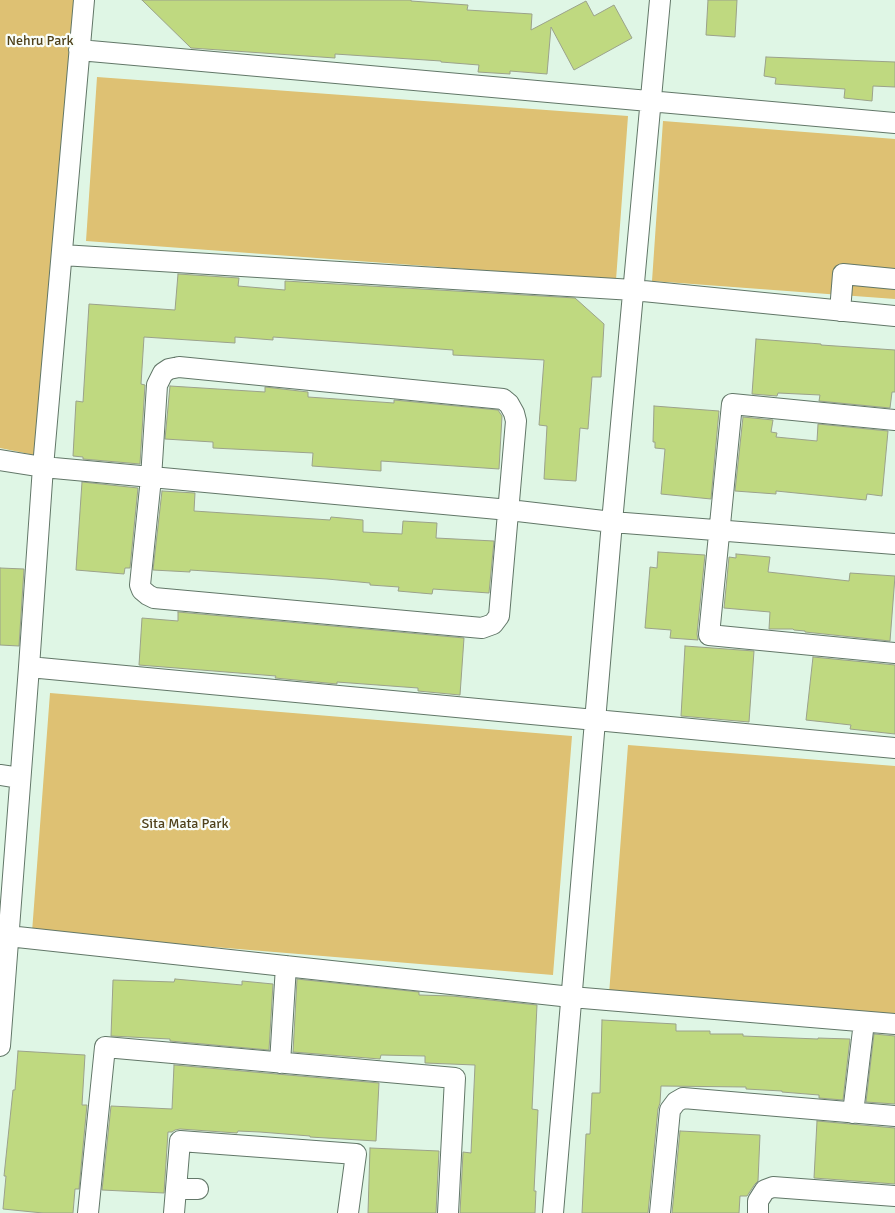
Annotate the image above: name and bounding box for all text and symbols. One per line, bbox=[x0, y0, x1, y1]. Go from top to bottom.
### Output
park label: Nehru Park bbox=[7, 33, 73, 49]
park label: Sita Mata Park bbox=[142, 816, 228, 832]

